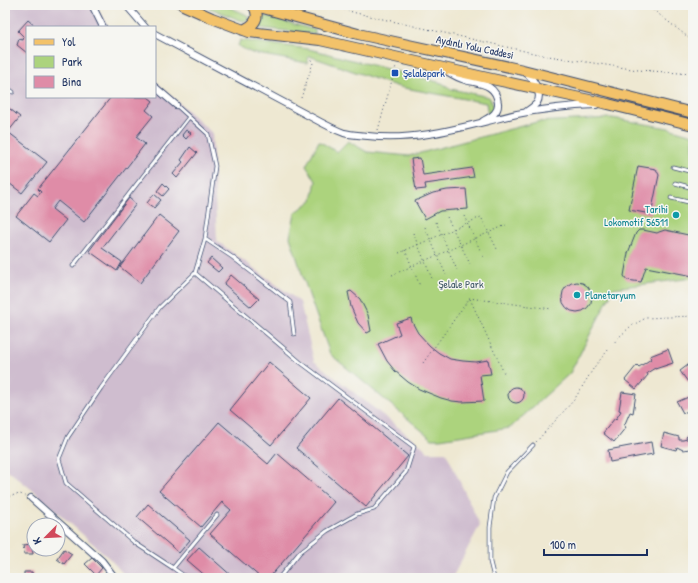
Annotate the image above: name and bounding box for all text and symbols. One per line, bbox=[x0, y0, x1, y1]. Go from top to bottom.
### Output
legend bbox=[26, 26, 156, 98]
street label: Aydınlı Yolu Caddesi bbox=[435, 32, 515, 62]
text: Yol bbox=[62, 33, 76, 50]
text: Park bbox=[62, 53, 82, 70]
place label: Şelalepark bbox=[403, 66, 445, 80]
marker: Şelalepark bbox=[390, 68, 400, 78]
text: Bina bbox=[62, 73, 81, 90]
place label: Tarihi Lokomotif 56511 bbox=[604, 202, 668, 229]
marker: Tarihi Lokomotif 56511 bbox=[671, 210, 681, 220]
park label: Şelale Park bbox=[439, 277, 484, 291]
place label: Planetaryum bbox=[585, 288, 636, 302]
marker: Planetaryum bbox=[572, 290, 582, 300]
north arrow bbox=[26, 517, 66, 557]
scale bar bbox=[544, 531, 647, 557]
text: K bbox=[29, 535, 44, 547]
text: 100 m bbox=[550, 536, 576, 553]

